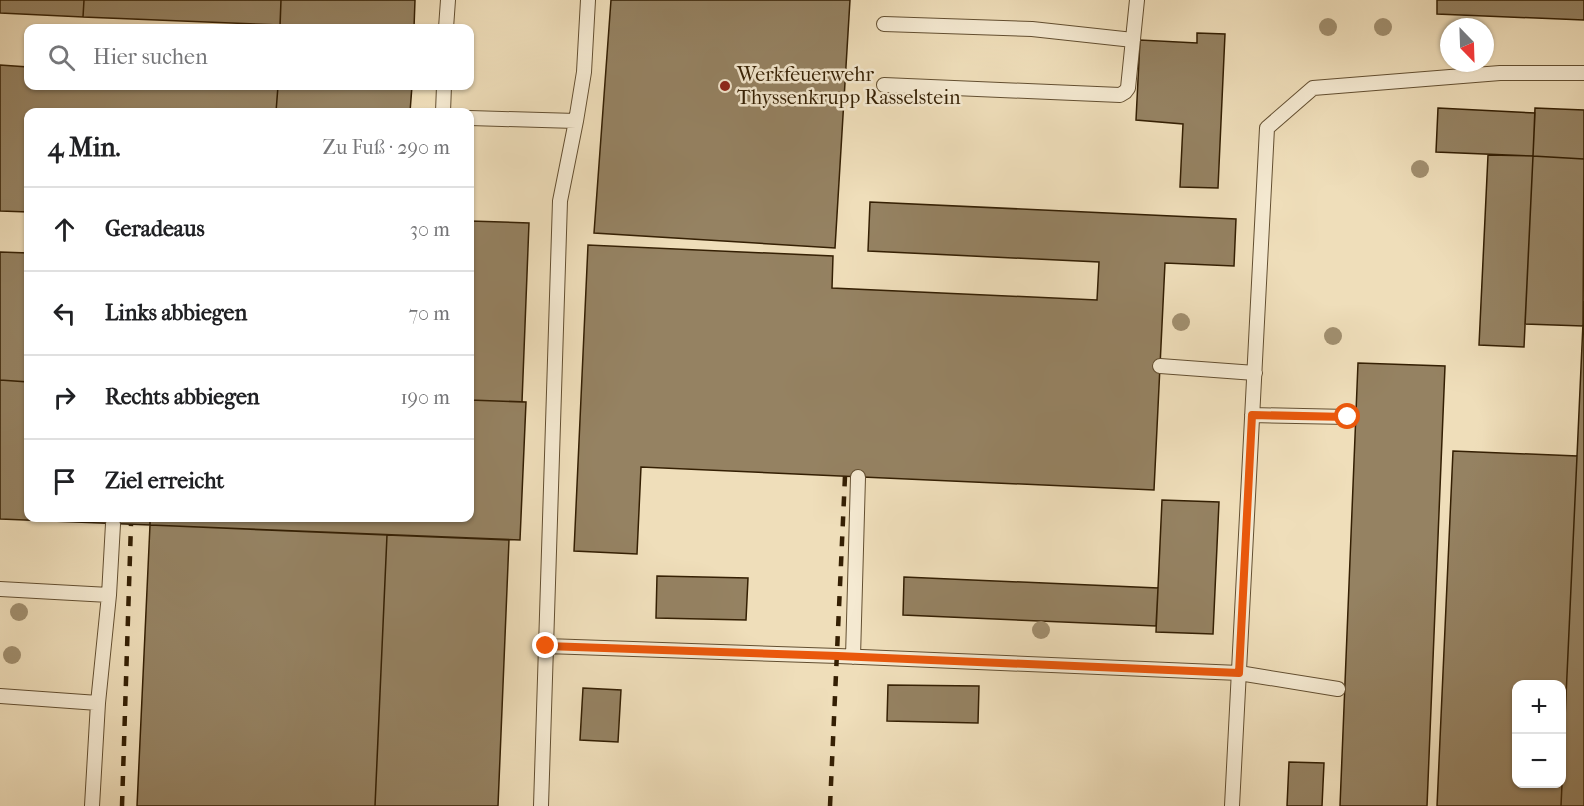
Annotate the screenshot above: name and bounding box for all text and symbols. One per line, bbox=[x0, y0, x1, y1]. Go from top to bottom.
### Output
north arrow bbox=[1440, 18, 1494, 72]
search box bbox=[24, 24, 474, 90]
icon: search bbox=[45, 41, 78, 74]
text: Hier suchen bbox=[93, 44, 208, 70]
place label: Werkfeuerwehr Thyssenkrupp Rasselstein bbox=[736, 63, 961, 109]
marker: Werkfeuerwehr Thyssenkrupp Rasselstein bbox=[718, 79, 732, 93]
text: 4 Min. bbox=[48, 132, 121, 163]
text: Zu Fuß · 290 m bbox=[323, 136, 450, 159]
icon: ahead bbox=[48, 213, 81, 246]
text: Geradeaus bbox=[105, 216, 205, 242]
text: 30 m bbox=[410, 218, 450, 241]
icon: left bbox=[48, 297, 81, 330]
text: Links abbiegen bbox=[105, 300, 247, 326]
text: 70 m bbox=[408, 302, 450, 325]
icon: right bbox=[48, 381, 81, 414]
text: Rechts abbiegen bbox=[105, 384, 260, 410]
text: 190 m bbox=[400, 386, 450, 409]
route start bbox=[1334, 403, 1360, 429]
icon: arrive bbox=[48, 465, 81, 498]
text: Ziel erreicht bbox=[105, 468, 224, 494]
route end bbox=[532, 632, 558, 658]
map controls bbox=[1512, 680, 1566, 788]
button: + bbox=[1512, 680, 1566, 734]
button: − bbox=[1512, 734, 1566, 788]

